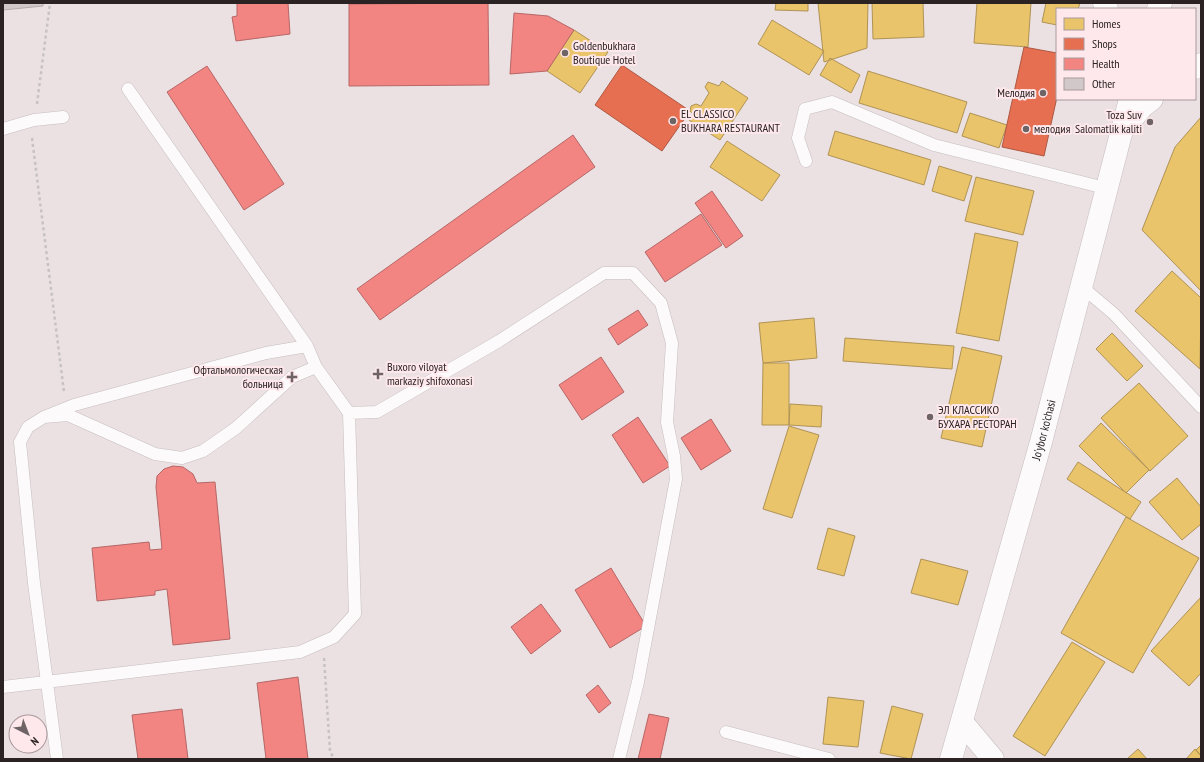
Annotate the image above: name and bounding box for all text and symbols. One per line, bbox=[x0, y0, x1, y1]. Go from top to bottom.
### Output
legend bbox=[1056, 8, 1196, 100]
text: Homes bbox=[1092, 16, 1120, 31]
text: Shops bbox=[1092, 36, 1117, 51]
place label: Goldenbukhara Boutique Hotel bbox=[573, 38, 636, 67]
marker: Goldenbukhara Boutique Hotel bbox=[560, 48, 570, 58]
text: Health bbox=[1092, 56, 1120, 71]
text: Other bbox=[1092, 76, 1116, 91]
place label: Мелодия bbox=[997, 85, 1035, 100]
marker: Мелодия bbox=[1038, 88, 1048, 98]
place label: EL CLASSICO BUKHARA RESTAURANT bbox=[681, 106, 781, 135]
place label: Toza Suv Salomatlik kaliti bbox=[1075, 107, 1142, 136]
marker: EL CLASSICO BUKHARA RESTAURANT bbox=[668, 116, 678, 126]
marker: Toza Suv Salomatlik kaliti bbox=[1145, 117, 1155, 127]
place label: мелодия bbox=[1034, 121, 1071, 136]
marker: мелодия bbox=[1021, 124, 1031, 134]
place label: Buxoro viloyat markaziy shifoxonasi bbox=[387, 359, 473, 388]
place label: Офтальмологическая больница bbox=[194, 362, 283, 391]
marker: Buxoro viloyat markaziy shifoxonasi bbox=[372, 368, 384, 380]
marker: Офтальмологическая больница bbox=[286, 371, 298, 383]
street label: Jo'ybor ko'chasi bbox=[1028, 398, 1059, 463]
place label: ЭЛ КЛАССИКО БУХАРА РЕСТОРАН bbox=[938, 402, 1017, 431]
marker: ЭЛ КЛАССИКО БУХАРА РЕСТОРАН bbox=[925, 412, 935, 422]
north arrow bbox=[8, 714, 48, 754]
text: N bbox=[28, 734, 42, 749]

